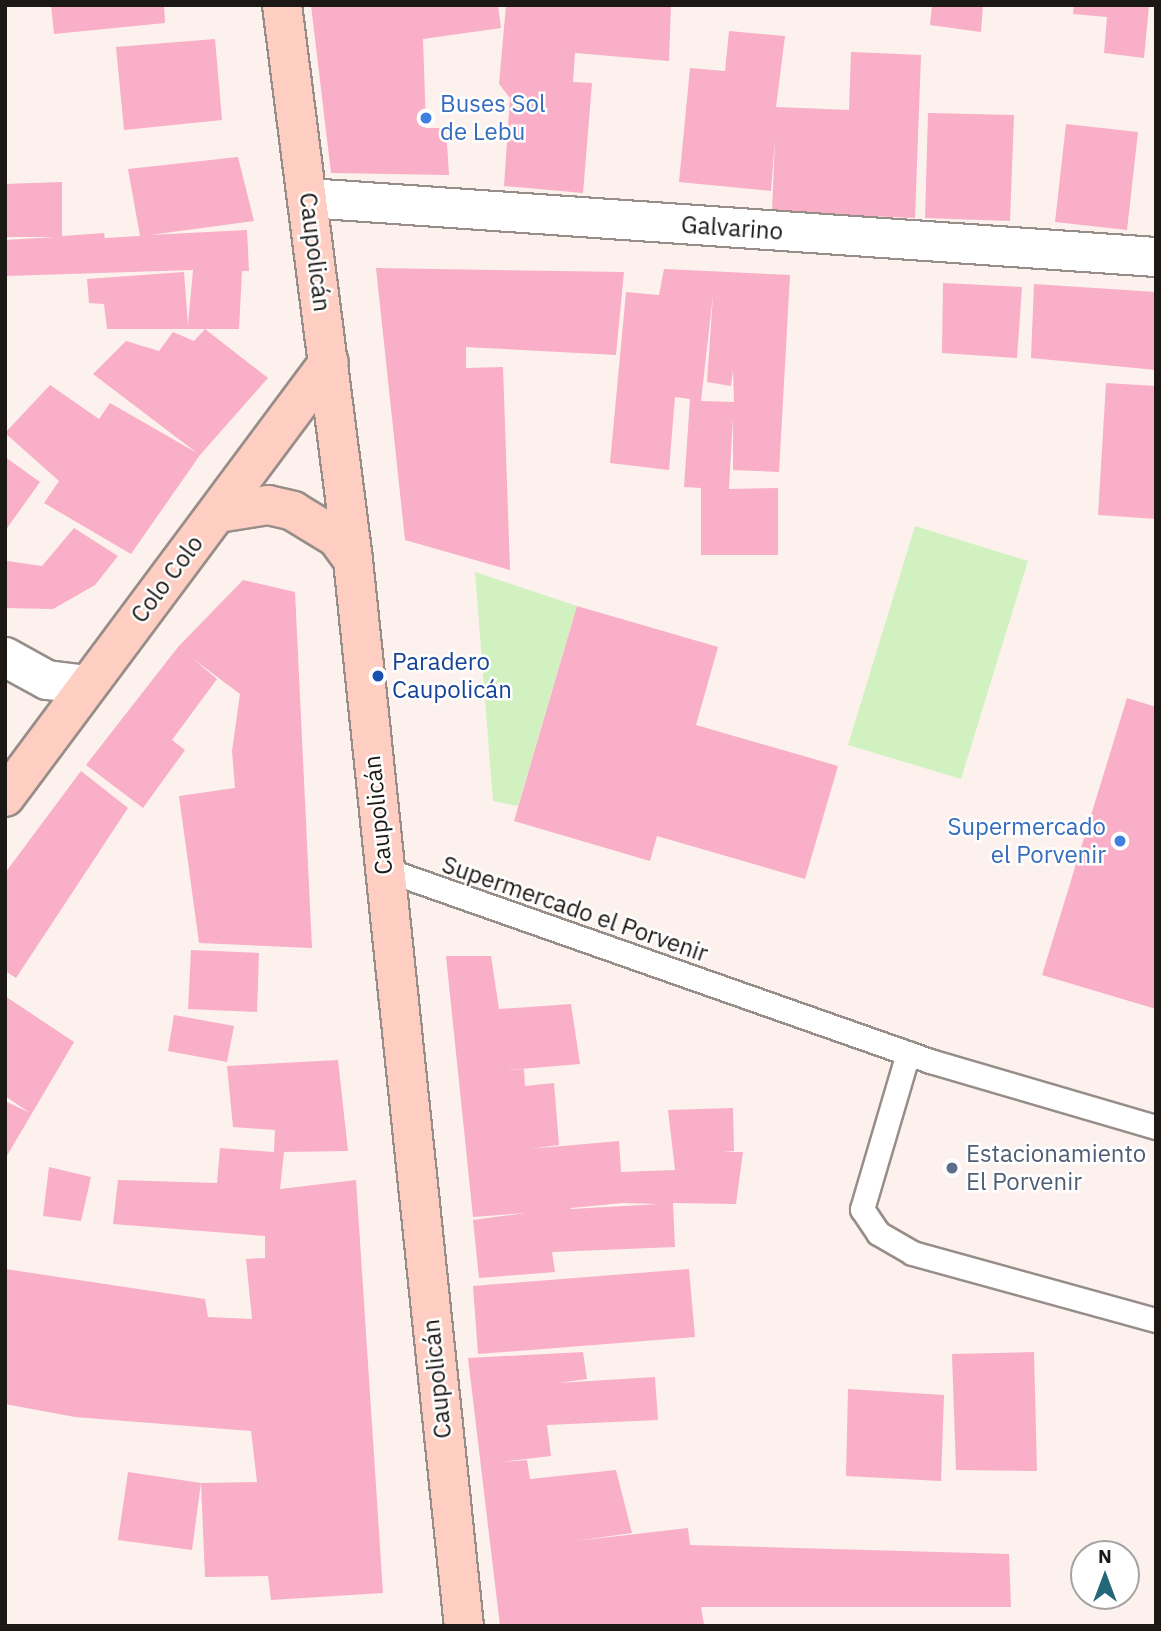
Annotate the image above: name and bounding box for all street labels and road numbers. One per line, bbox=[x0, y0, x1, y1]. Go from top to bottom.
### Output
street label: Caupolicán bbox=[293, 191, 337, 313]
street label: Galvarino bbox=[680, 210, 784, 246]
street label: Colo Colo bbox=[125, 529, 209, 629]
street label: Caupolicán bbox=[357, 754, 399, 876]
street label: Supermercado el Porvenir bbox=[438, 850, 712, 968]
street label: Caupolicán bbox=[416, 1318, 458, 1440]

